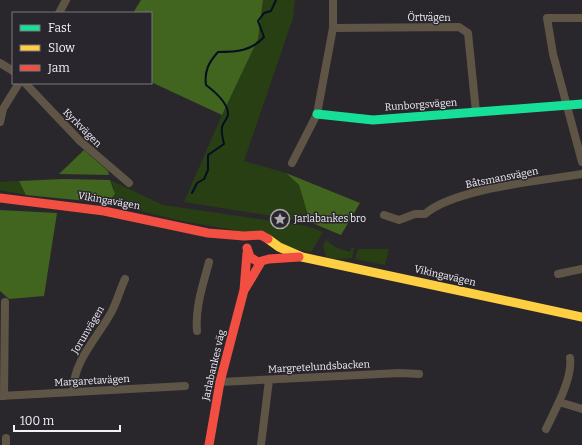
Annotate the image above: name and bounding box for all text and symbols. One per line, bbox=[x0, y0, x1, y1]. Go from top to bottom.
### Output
street label: Örtvägen bbox=[407, 11, 451, 24]
legend bbox=[12, 12, 152, 84]
text: Fast bbox=[48, 21, 72, 35]
text: Slow bbox=[48, 41, 75, 55]
text: Jam bbox=[47, 61, 70, 75]
street label: Runborgsvägen bbox=[384, 96, 458, 114]
street label: Kyrkvägen bbox=[60, 106, 104, 150]
street label: Båtsmansvägen bbox=[465, 165, 540, 191]
street label: Vikingavägen bbox=[77, 190, 142, 212]
place icon: Jarlabankes bro bbox=[269, 208, 291, 230]
place label: Jarlabankes bro bbox=[293, 213, 366, 225]
street label: Vikingavägen bbox=[413, 263, 478, 289]
street label: Jorunvägen bbox=[69, 303, 107, 357]
street label: Jarlabankes väg bbox=[200, 328, 228, 403]
street label: Margretelundsbacken bbox=[268, 358, 371, 376]
street label: Margaretavägen bbox=[54, 373, 131, 389]
scale bar bbox=[14, 407, 120, 433]
text: 100 m bbox=[20, 414, 55, 428]

